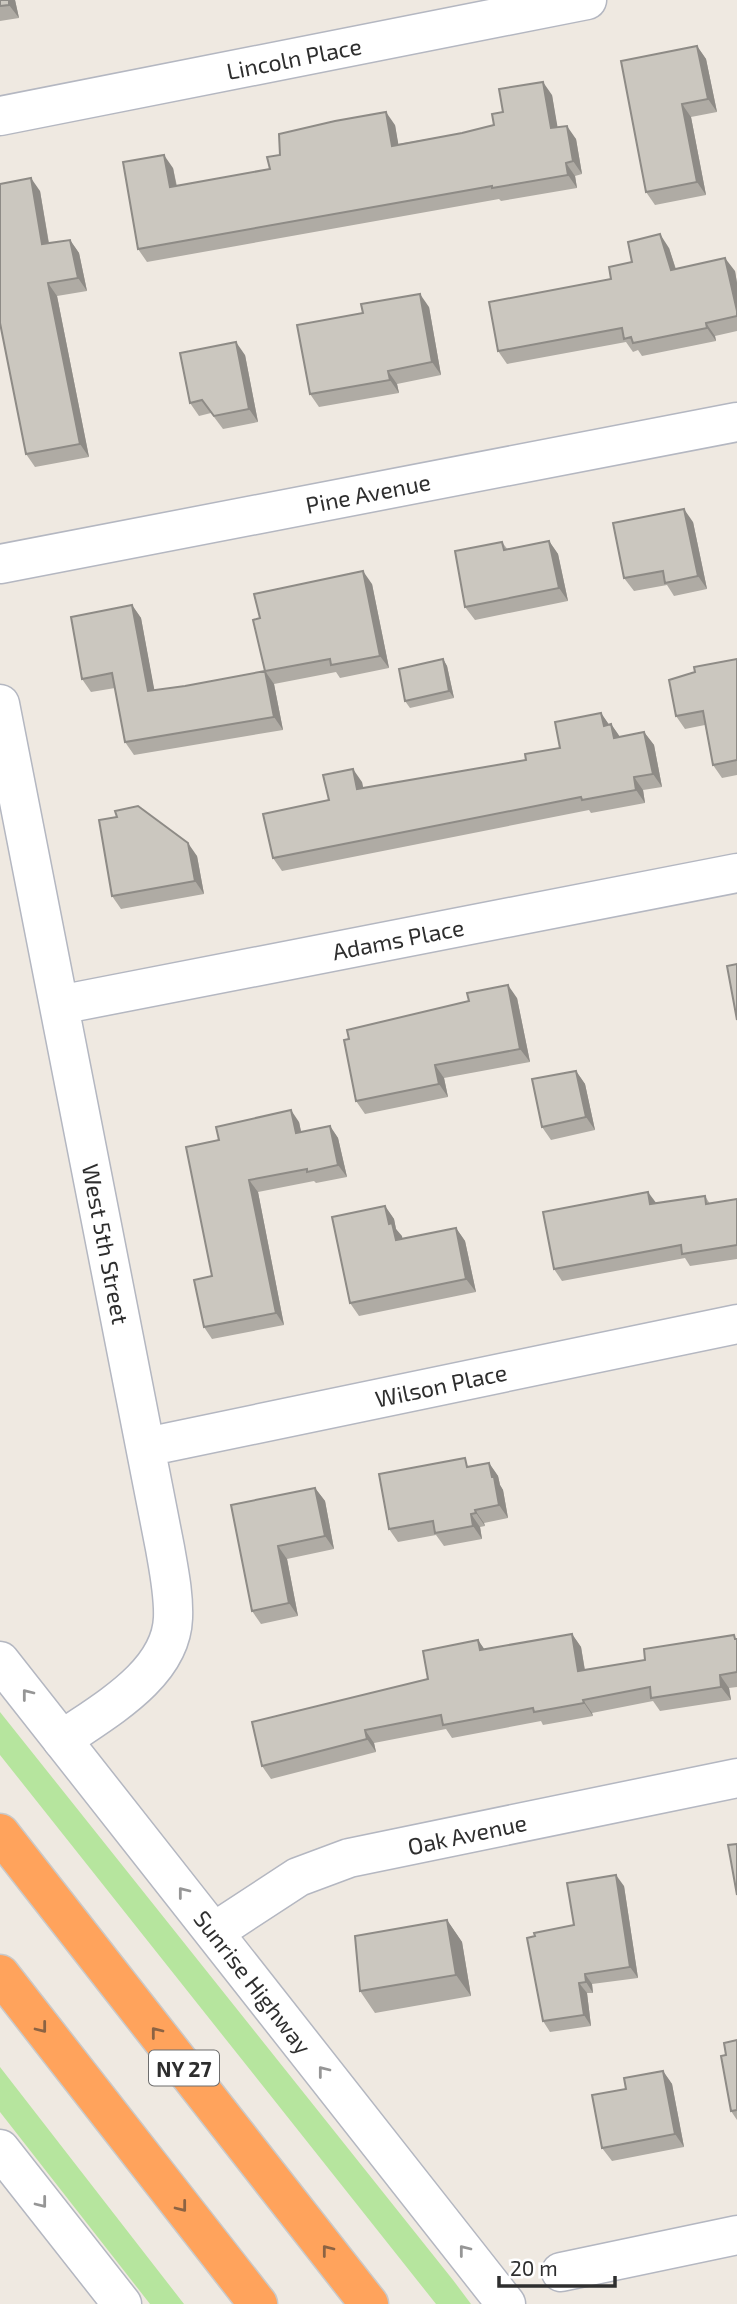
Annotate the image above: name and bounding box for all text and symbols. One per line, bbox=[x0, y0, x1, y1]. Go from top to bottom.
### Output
street label: Lincoln Place bbox=[224, 31, 364, 85]
street label: Pine Avenue bbox=[303, 467, 433, 519]
street label: Adams Place bbox=[330, 913, 466, 965]
street label: West 5th Street bbox=[77, 1161, 135, 1327]
street label: Wilson Place bbox=[373, 1357, 509, 1413]
one-way arrow bbox=[22, 1690, 35, 1702]
street label: Oak Avenue bbox=[405, 1808, 529, 1860]
one-way arrow bbox=[178, 1888, 191, 1900]
street label: Sunrise Highway bbox=[188, 1905, 318, 2059]
one-way arrow bbox=[34, 2020, 47, 2033]
one-way arrow bbox=[152, 2028, 165, 2040]
road number: NY 27 bbox=[149, 2050, 219, 2086]
one-way arrow bbox=[319, 2067, 332, 2079]
one-way arrow bbox=[34, 2195, 47, 2207]
one-way arrow bbox=[174, 2199, 187, 2212]
scale bar bbox=[499, 2244, 614, 2288]
one-way arrow bbox=[322, 2246, 335, 2258]
one-way arrow bbox=[459, 2246, 472, 2258]
text: 20 m bbox=[510, 2255, 558, 2280]

